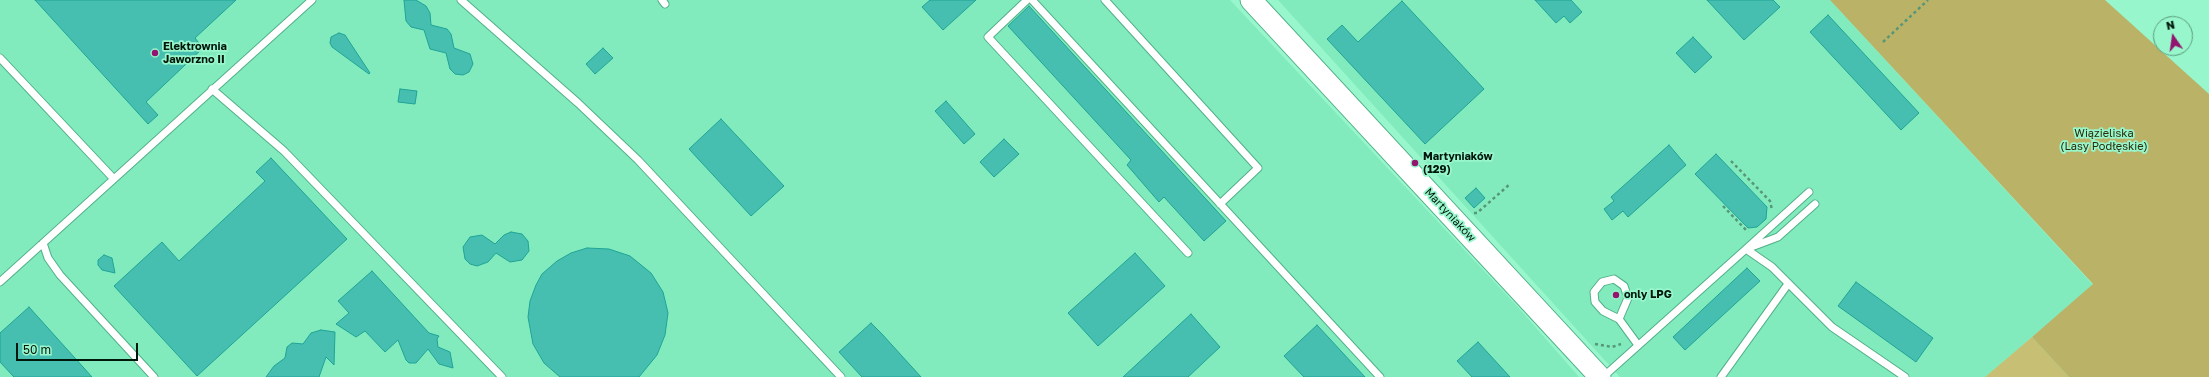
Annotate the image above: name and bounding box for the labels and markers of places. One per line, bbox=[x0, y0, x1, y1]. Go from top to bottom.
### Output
place label: Elektrownia Jaworzno II bbox=[163, 40, 227, 66]
marker: Elektrownia Jaworzno II bbox=[150, 48, 160, 58]
place label: Martyniaków (129) bbox=[1423, 150, 1493, 176]
marker: Martyniaków (129) bbox=[1410, 158, 1420, 168]
place label: only LPG bbox=[1624, 288, 1672, 302]
marker: only LPG bbox=[1611, 290, 1621, 300]

